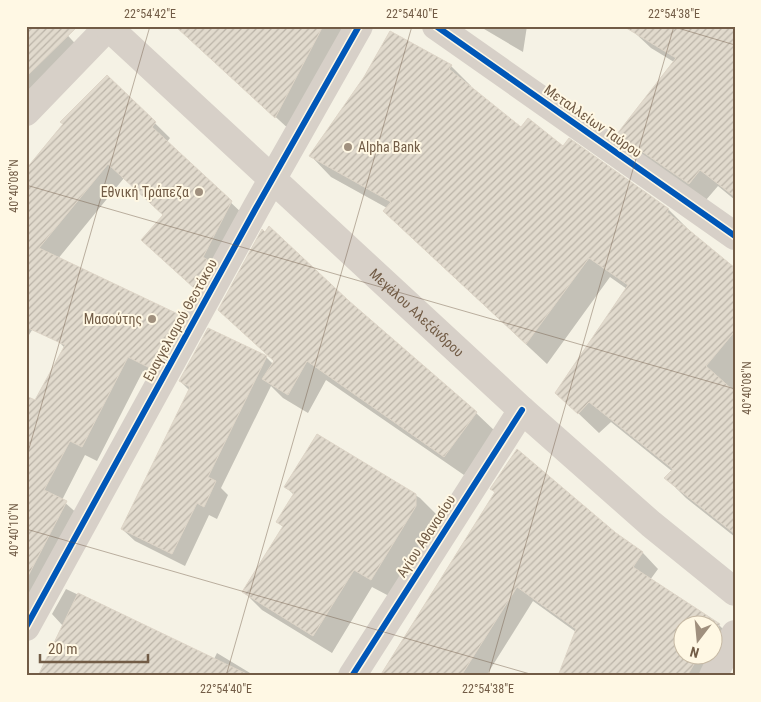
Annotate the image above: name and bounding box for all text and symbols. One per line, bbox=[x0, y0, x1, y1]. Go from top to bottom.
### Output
text: 22°54'42"E bbox=[124, 7, 176, 21]
text: 22°54'40"E bbox=[386, 7, 438, 21]
text: 22°54'38"E bbox=[648, 7, 700, 21]
street label: Μεταλλείων Ταύρου bbox=[541, 81, 645, 161]
place label: Alpha Bank bbox=[358, 139, 421, 155]
marker: Alpha Bank bbox=[342, 141, 354, 153]
text: 40°40'08"N bbox=[7, 159, 21, 213]
place label: Εθνική Τράπεζα bbox=[101, 184, 189, 200]
marker: Εθνική Τράπεζα bbox=[193, 186, 205, 198]
street label: Ευαγγελισμού Θεοτόκου bbox=[140, 256, 220, 384]
street label: Μεγάλου Αλεξάνδρου bbox=[366, 265, 467, 360]
place label: Μασούτης bbox=[84, 311, 142, 327]
marker: Μασούτης bbox=[146, 313, 158, 325]
text: 40°40'08"N bbox=[740, 361, 754, 415]
street label: Αγίου Αθανασίου bbox=[393, 492, 459, 580]
text: 40°40'10"N bbox=[7, 503, 21, 557]
north arrow bbox=[674, 614, 724, 664]
scale bar bbox=[40, 632, 148, 664]
text: 20 m bbox=[48, 640, 78, 658]
text: N bbox=[688, 644, 701, 661]
text: 22°54'40"E bbox=[200, 682, 252, 696]
text: 22°54'38"E bbox=[462, 682, 514, 696]

